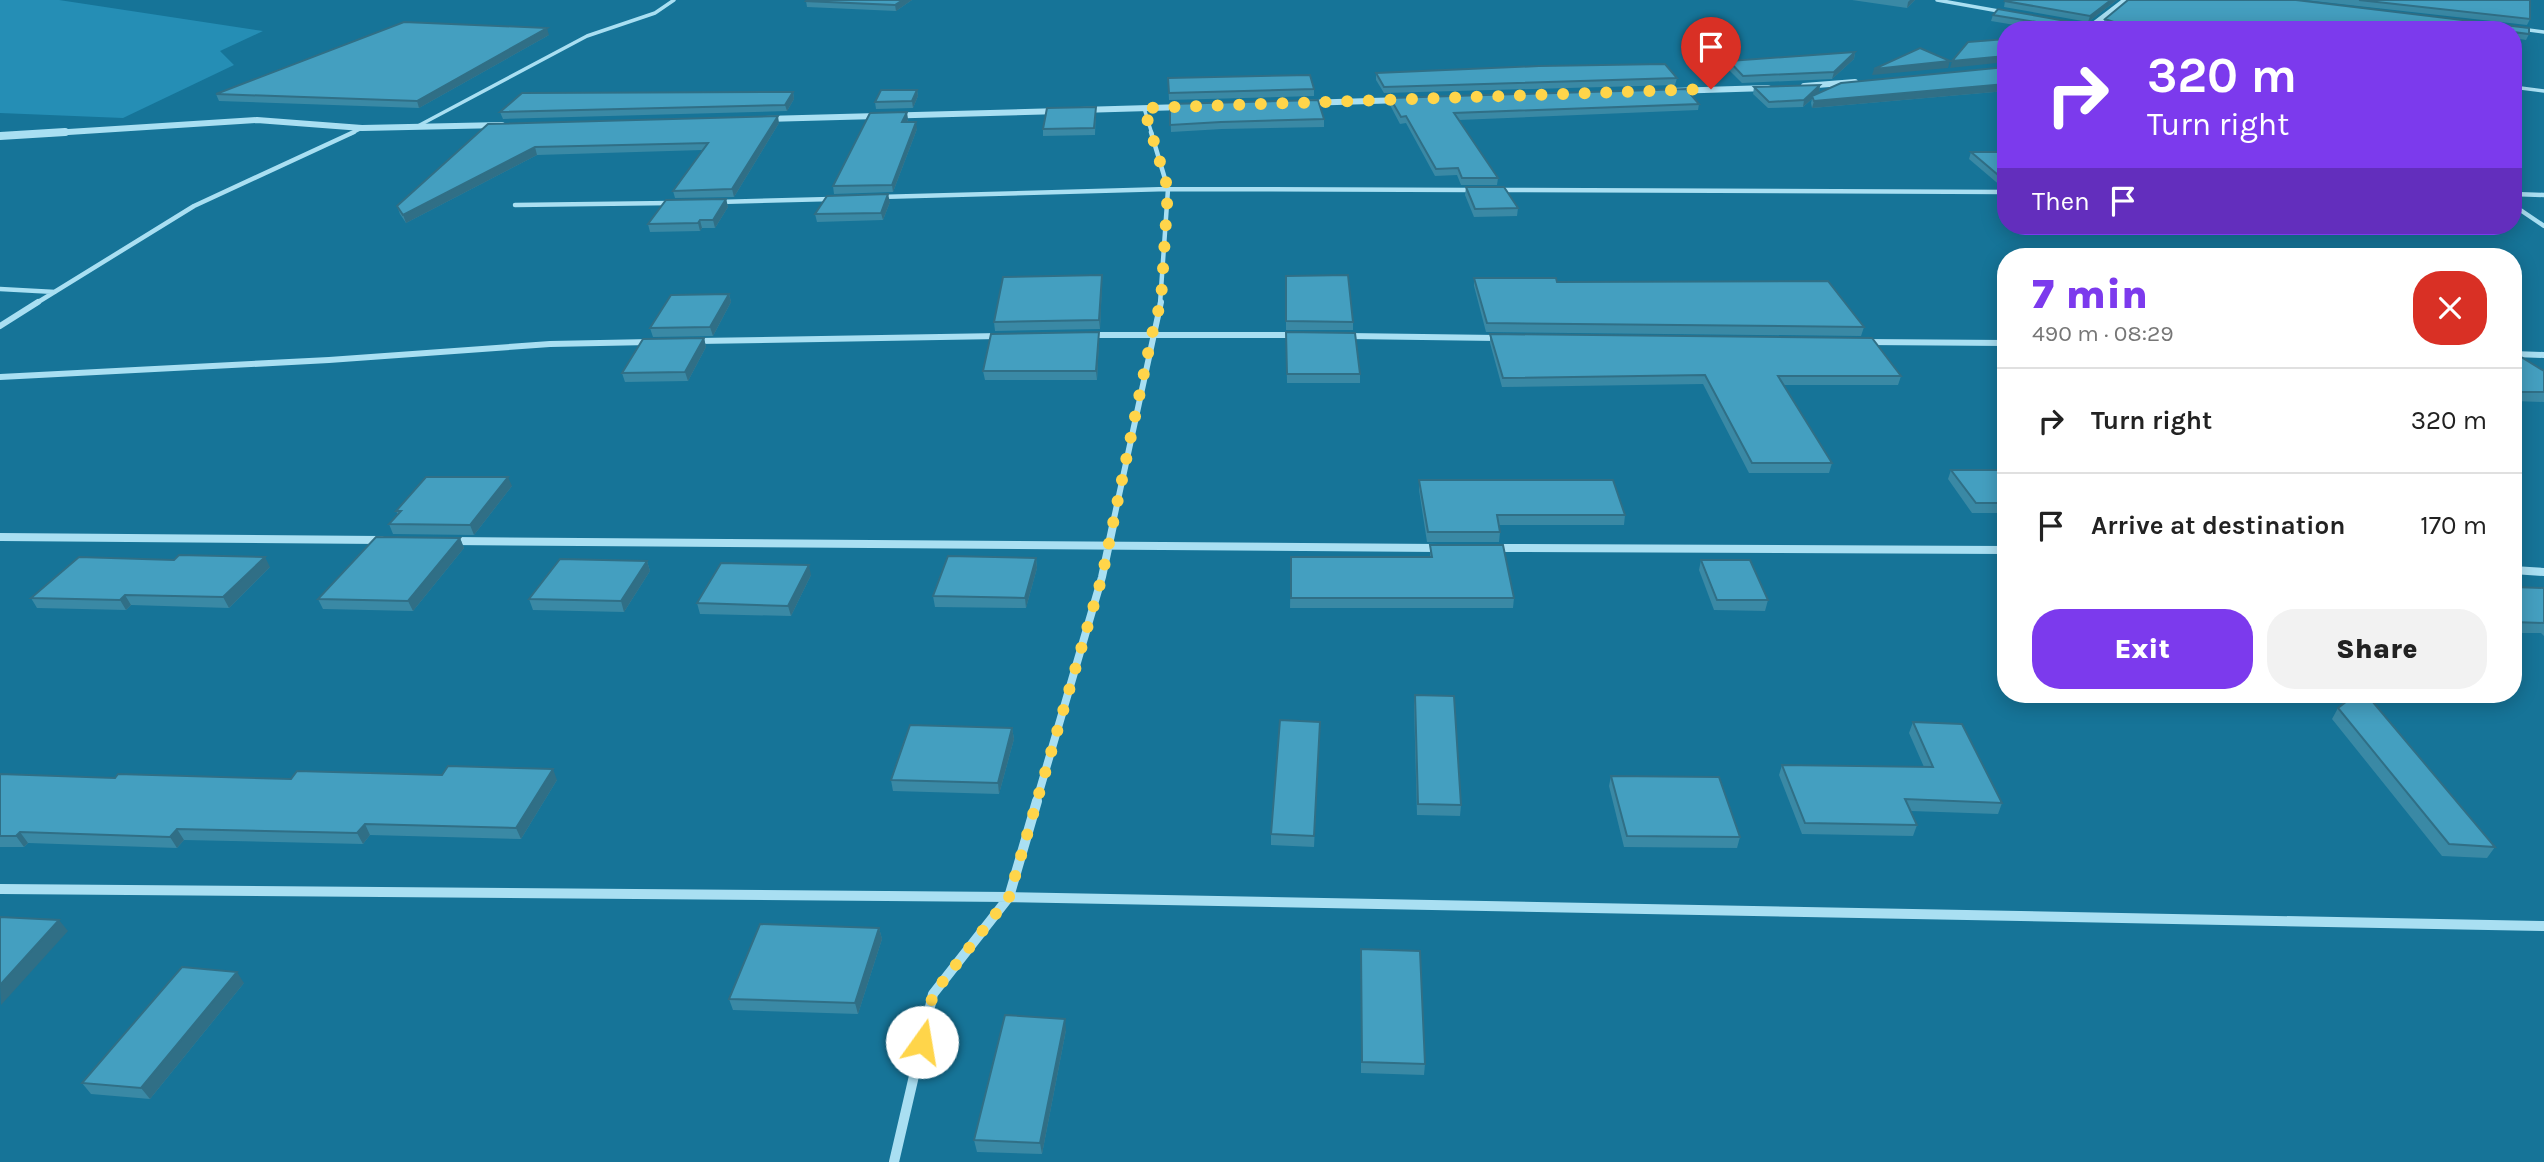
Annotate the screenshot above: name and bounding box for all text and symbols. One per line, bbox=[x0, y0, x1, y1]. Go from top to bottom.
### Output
pin bbox=[1681, 17, 1741, 89]
icon: arrive bbox=[1692, 28, 1730, 66]
text: 320 m bbox=[2147, 47, 2297, 104]
icon: right bbox=[2032, 49, 2123, 140]
text: Turn right bbox=[2147, 106, 2289, 143]
icon: arrive bbox=[2104, 182, 2142, 220]
text: Then bbox=[2032, 186, 2090, 217]
text: 7 min bbox=[2032, 269, 2148, 319]
button: close bbox=[2413, 271, 2487, 345]
text: 490 m · 08:29 bbox=[2032, 320, 2174, 347]
icon: right bbox=[2032, 402, 2070, 440]
text: Turn right bbox=[2091, 405, 2212, 436]
text: 320 m bbox=[2411, 405, 2487, 436]
icon: arrive bbox=[2032, 507, 2070, 545]
text: Arrive at destination bbox=[2091, 510, 2345, 541]
text: 170 m bbox=[2420, 510, 2487, 541]
button: Exit bbox=[2032, 609, 2253, 689]
button: Share bbox=[2267, 609, 2487, 689]
position arrow bbox=[885, 1005, 959, 1079]

